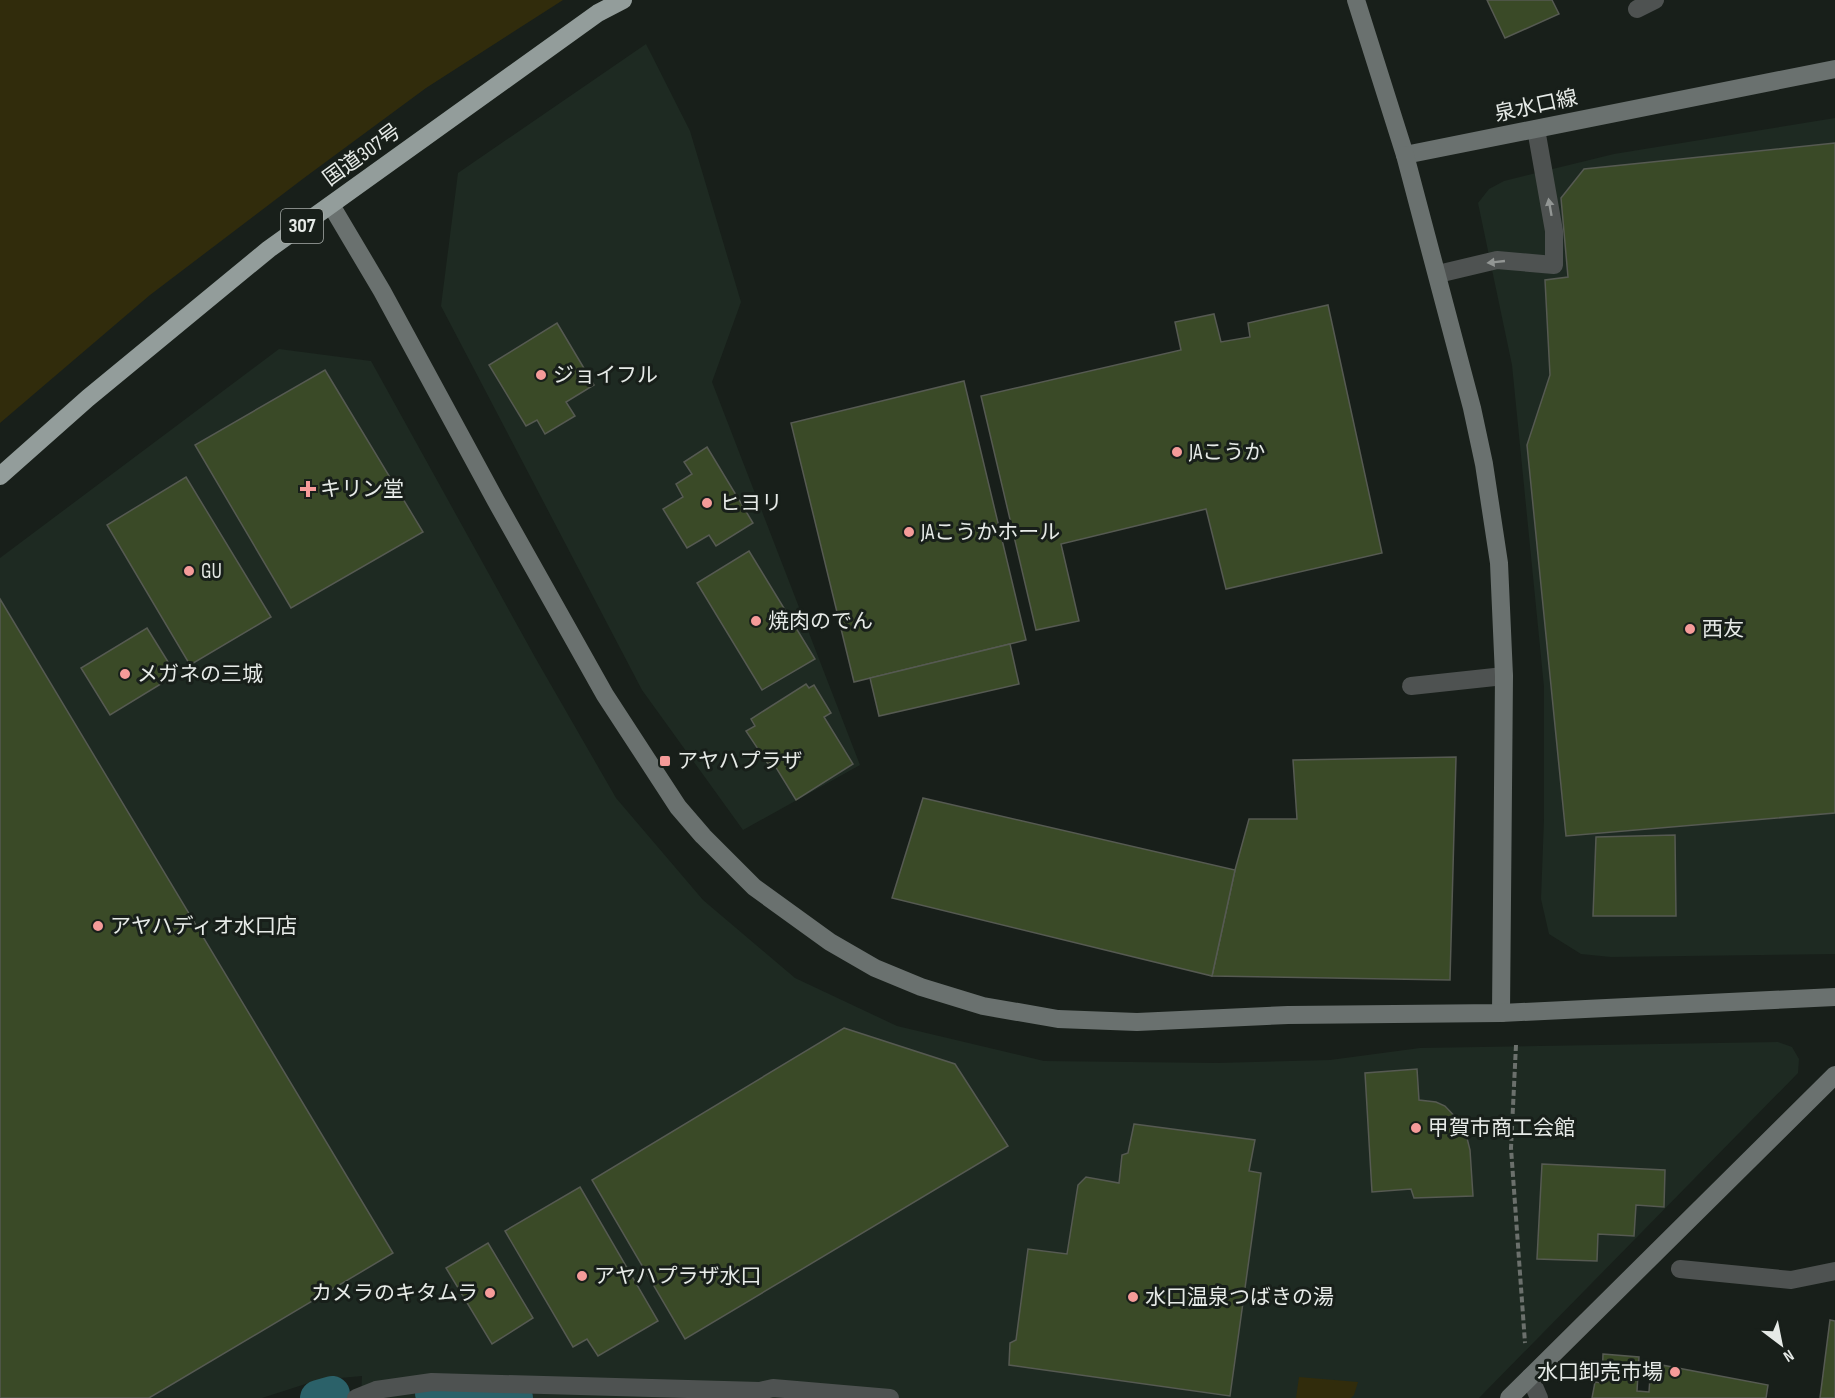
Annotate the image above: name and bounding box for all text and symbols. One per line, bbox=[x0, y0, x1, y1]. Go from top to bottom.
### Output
street label: 泉水口線 bbox=[1492, 85, 1580, 127]
street label: 国道307号 bbox=[318, 119, 406, 191]
one-way arrow bbox=[1546, 197, 1555, 216]
road number: 307 bbox=[281, 209, 323, 243]
one-way arrow bbox=[1486, 257, 1505, 267]
place label: ジョイフル bbox=[553, 363, 658, 388]
marker: ジョイフル bbox=[534, 368, 548, 382]
place label: JAこうか bbox=[1188, 440, 1265, 465]
marker: JAこうか bbox=[1170, 445, 1184, 459]
place label: キリン堂 bbox=[320, 477, 404, 502]
marker: キリン堂 bbox=[301, 482, 315, 496]
place label: ヒヨリ bbox=[719, 491, 782, 516]
marker: ヒヨリ bbox=[700, 496, 714, 510]
place label: JAこうかホール bbox=[920, 520, 1060, 545]
marker: JAこうかホール bbox=[902, 525, 916, 539]
place label: GU bbox=[201, 559, 222, 584]
marker: GU bbox=[182, 564, 196, 578]
place label: 焼肉のでん bbox=[768, 609, 873, 634]
marker: 焼肉のでん bbox=[749, 614, 763, 628]
place label: 西友 bbox=[1702, 617, 1744, 642]
marker: 西友 bbox=[1683, 622, 1697, 636]
place label: メガネの三城 bbox=[137, 662, 263, 687]
marker: メガネの三城 bbox=[118, 667, 132, 681]
place label: アヤハプラザ bbox=[677, 749, 803, 774]
marker: アヤハプラザ bbox=[658, 754, 672, 768]
place label: アヤハディオ水口店 bbox=[110, 914, 297, 939]
marker: アヤハディオ水口店 bbox=[91, 919, 105, 933]
place label: 甲賀市商工会館 bbox=[1428, 1116, 1575, 1141]
marker: 甲賀市商工会館 bbox=[1409, 1121, 1423, 1135]
place label: アヤハプラザ水口 bbox=[594, 1264, 762, 1289]
marker: アヤハプラザ水口 bbox=[575, 1269, 589, 1283]
place label: カメラのキタムラ bbox=[311, 1281, 478, 1306]
place label: 水口温泉つばきの湯 bbox=[1145, 1285, 1334, 1310]
marker: カメラのキタムラ bbox=[483, 1286, 497, 1300]
marker: 水口温泉つばきの湯 bbox=[1126, 1290, 1140, 1304]
north arrow bbox=[1751, 1314, 1811, 1374]
text: N bbox=[1779, 1345, 1797, 1366]
place label: 水口卸売市場 bbox=[1537, 1360, 1663, 1385]
marker: 水口卸売市場 bbox=[1668, 1365, 1682, 1379]

